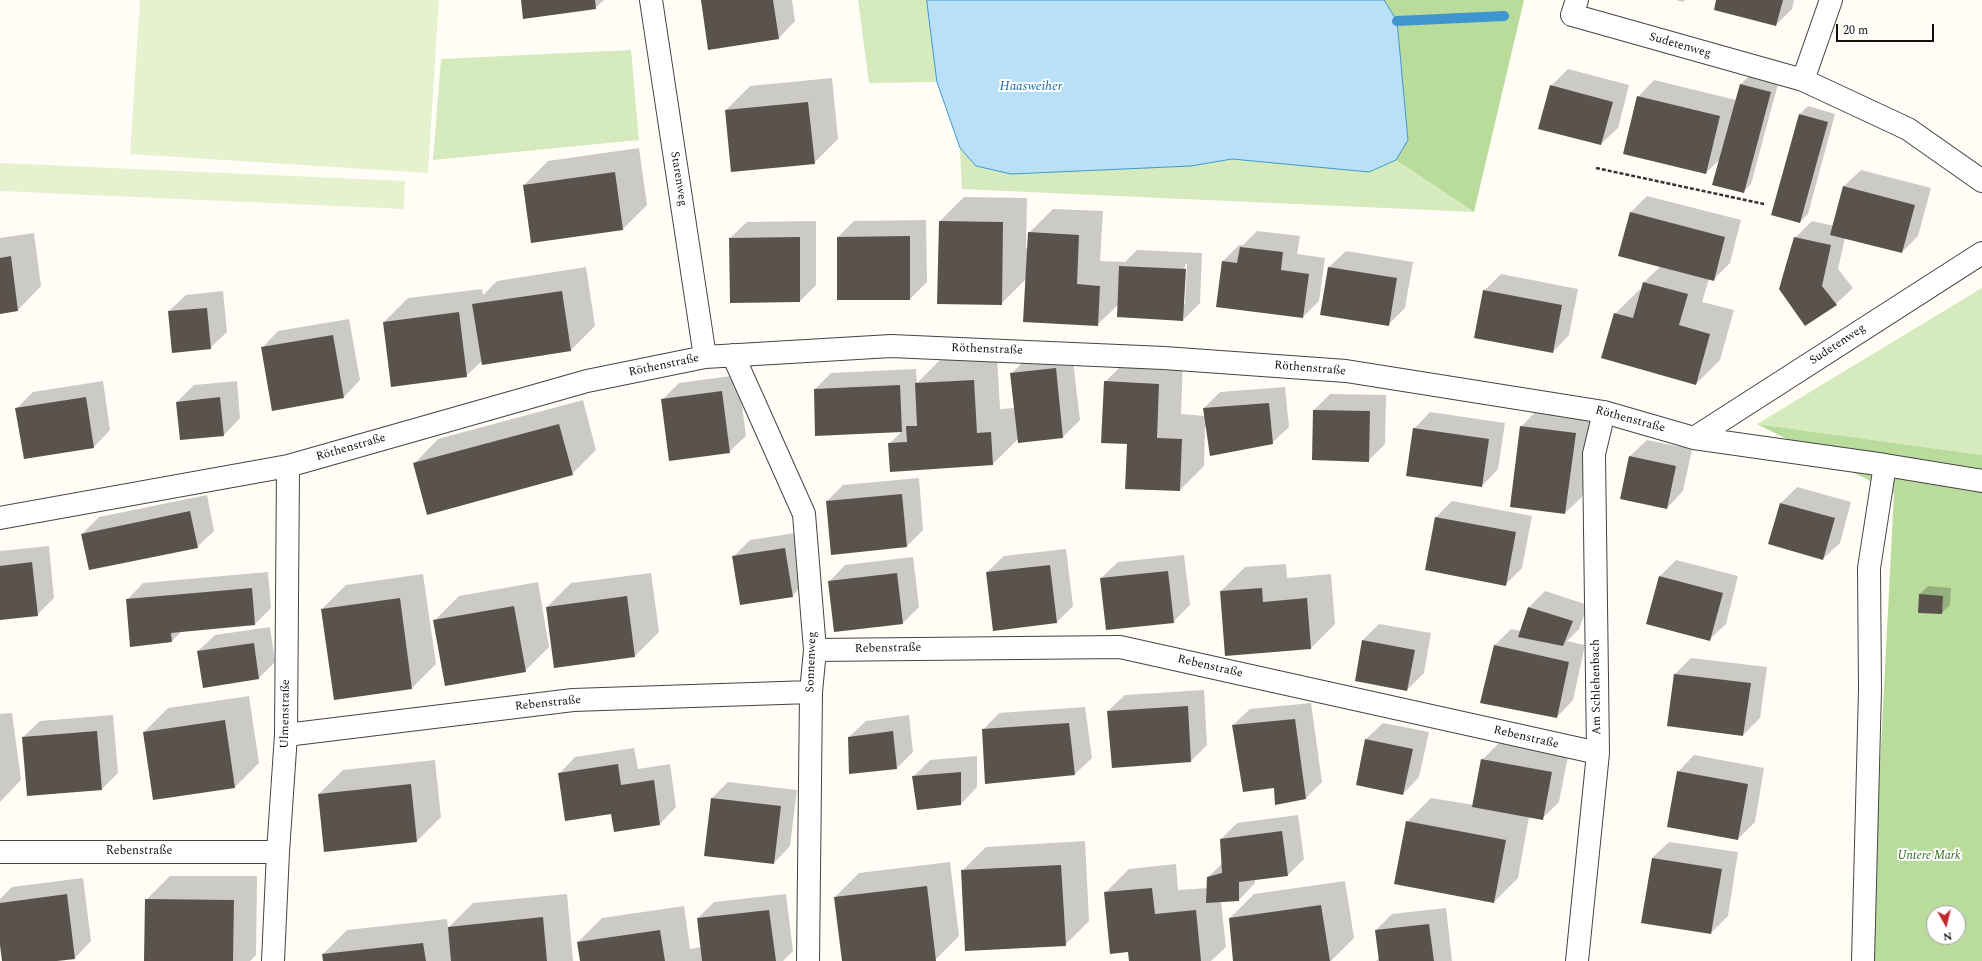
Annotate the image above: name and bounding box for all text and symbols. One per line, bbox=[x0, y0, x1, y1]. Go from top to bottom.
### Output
scale bar bbox=[1838, 16, 1936, 42]
text: 20 m bbox=[1843, 21, 1868, 40]
street label: Sudetenweg bbox=[1647, 30, 1713, 62]
water label: Haasweiher bbox=[1000, 79, 1062, 95]
street label: Starenweg bbox=[667, 150, 689, 208]
street label: Sudetenweg bbox=[1807, 322, 1869, 368]
street label: Röthenstraße bbox=[951, 342, 1023, 358]
street label: Röthenstraße bbox=[627, 352, 701, 380]
street label: Röthenstraße bbox=[1274, 359, 1346, 379]
street label: Röthenstraße bbox=[1594, 404, 1666, 436]
street label: Röthenstraße bbox=[315, 431, 387, 465]
street label: Sonnenweg bbox=[804, 631, 820, 693]
street label: Am Schlehenbach bbox=[1589, 639, 1605, 735]
street label: Rebenstraße bbox=[855, 641, 921, 657]
street label: Rebenstraße bbox=[1176, 653, 1244, 681]
street label: Ulmenstraße bbox=[278, 679, 294, 749]
street label: Rebenstraße bbox=[514, 693, 582, 715]
street label: Rebenstraße bbox=[1492, 724, 1560, 752]
street label: Rebenstraße bbox=[106, 845, 172, 859]
park label: Untere Mark bbox=[1897, 850, 1961, 864]
north arrow bbox=[1926, 905, 1966, 945]
text: N bbox=[1942, 927, 1953, 945]

